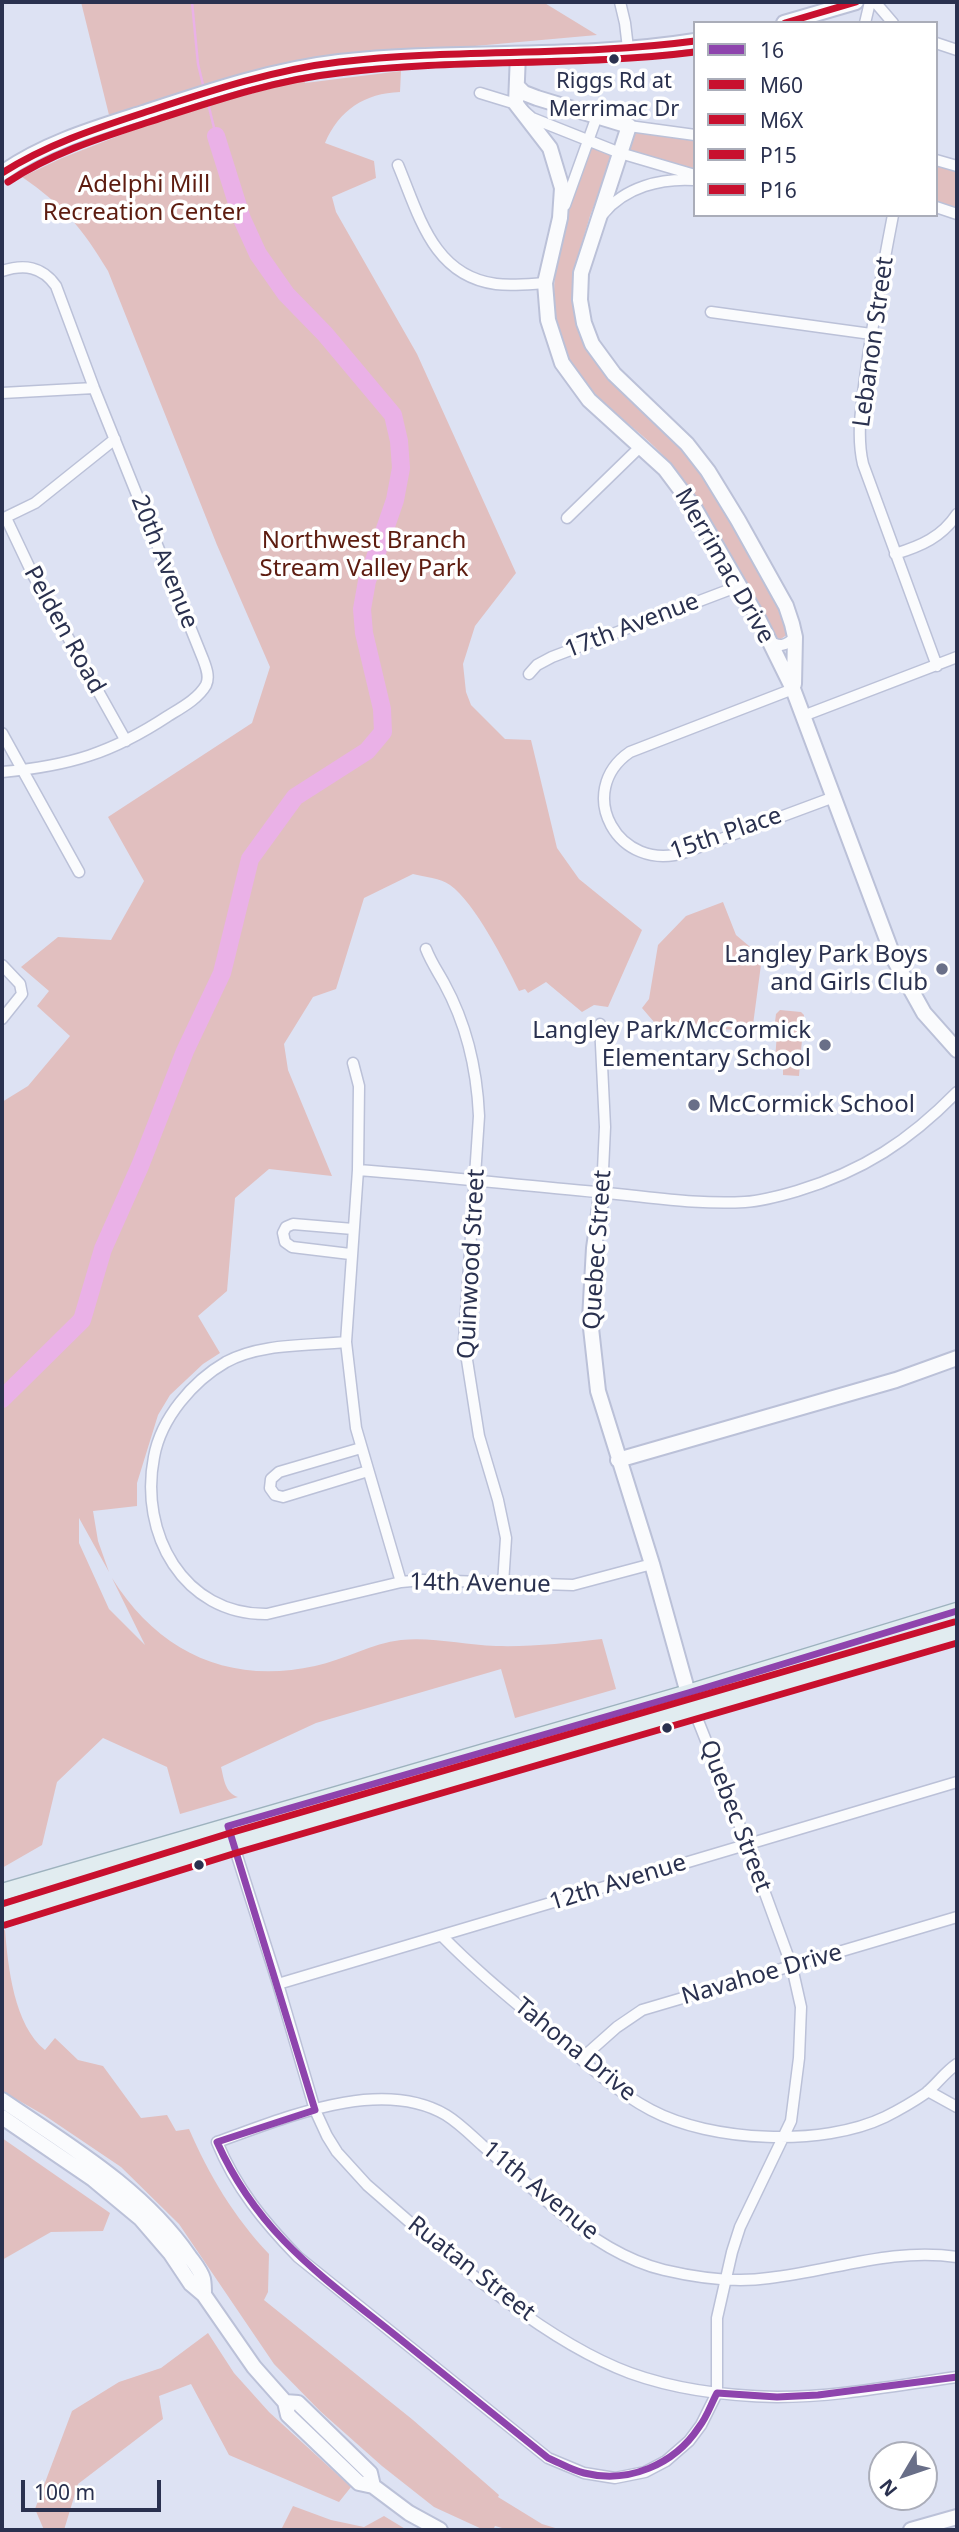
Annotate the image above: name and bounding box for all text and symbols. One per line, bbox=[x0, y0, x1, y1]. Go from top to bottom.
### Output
legend bbox=[693, 21, 938, 217]
text: 16 bbox=[760, 36, 784, 64]
marker: Riggs Rd at Merrimac Dr bbox=[607, 52, 621, 66]
place label: Riggs Rd at Merrimac Dr bbox=[549, 69, 679, 120]
text: M60 bbox=[760, 71, 803, 99]
text: M6X bbox=[760, 106, 803, 134]
text: P15 bbox=[760, 141, 797, 169]
park label: Adelphi Mill Recreation Center bbox=[43, 171, 245, 227]
text: P16 bbox=[760, 176, 797, 204]
street label: Lebanon Street bbox=[848, 255, 900, 429]
street label: Merrimac Drive bbox=[668, 483, 780, 649]
street label: 20th Avenue bbox=[124, 491, 204, 633]
park label: Northwest Branch Stream Valley Park bbox=[260, 527, 468, 583]
street label: Pelden Road bbox=[17, 561, 111, 699]
street label: 17th Avenue bbox=[561, 587, 703, 665]
street label: 15th Place bbox=[666, 801, 786, 867]
place label: Langley Park Boys and Girls Club bbox=[724, 941, 928, 997]
marker: Langley Park Boys and Girls Club bbox=[934, 961, 950, 977]
place label: Langley Park/McCormick Elementary School bbox=[532, 1017, 811, 1073]
marker: Langley Park/McCormick Elementary School bbox=[817, 1037, 833, 1053]
place label: McCormick School bbox=[708, 1091, 915, 1119]
marker: McCormick School bbox=[686, 1097, 702, 1113]
street label: Quinwood Street bbox=[453, 1168, 491, 1360]
street label: Quebec Street bbox=[578, 1169, 618, 1331]
street label: 14th Avenue bbox=[409, 1568, 551, 1600]
unlabelled marker bbox=[660, 1721, 674, 1735]
street label: Quebec Street bbox=[693, 1736, 777, 1896]
street label: 12th Avenue bbox=[546, 1849, 690, 1917]
unlabelled marker bbox=[192, 1858, 206, 1872]
street label: Navahoe Drive bbox=[678, 1938, 846, 2012]
street label: Tahona Drive bbox=[508, 1992, 642, 2108]
street label: 11th Avenue bbox=[476, 2135, 604, 2247]
street label: Ruatan Street bbox=[402, 2210, 540, 2328]
north arrow bbox=[868, 2441, 938, 2511]
scale bar bbox=[24, 2466, 164, 2510]
text: N bbox=[873, 2474, 903, 2502]
text: 100 m bbox=[34, 2478, 95, 2506]

